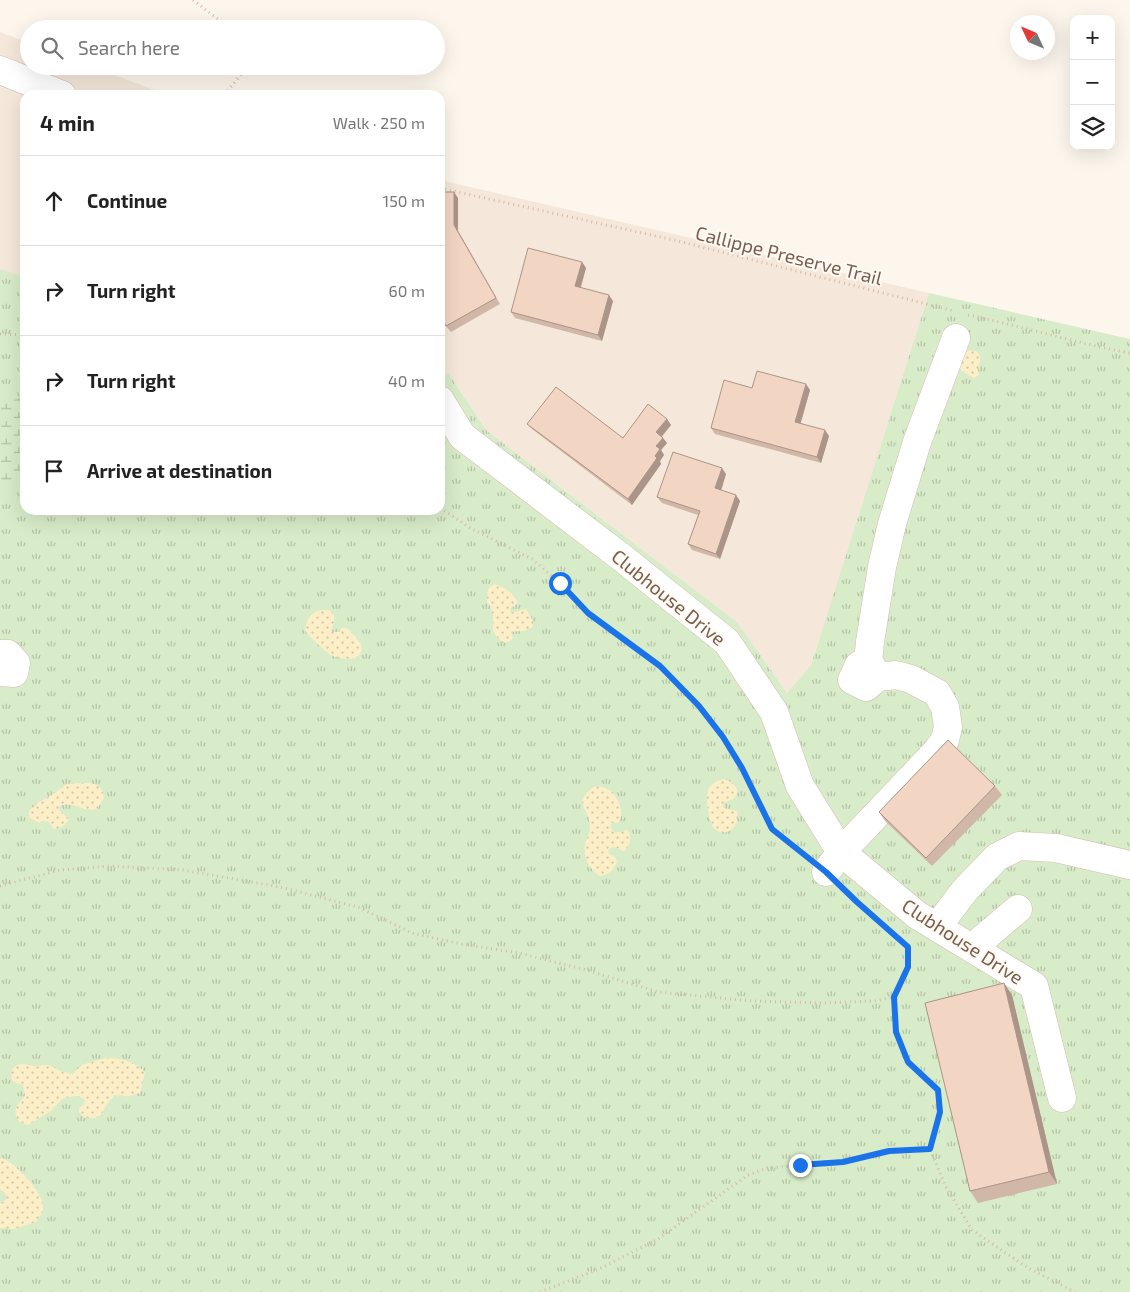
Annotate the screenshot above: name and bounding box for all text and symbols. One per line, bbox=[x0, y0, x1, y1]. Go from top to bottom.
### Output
north arrow bbox=[1010, 15, 1055, 60]
map controls bbox=[1070, 15, 1115, 150]
button: + bbox=[1070, 15, 1115, 60]
search box bbox=[20, 20, 445, 75]
icon: search bbox=[38, 34, 66, 62]
text: Search here bbox=[78, 36, 180, 59]
button: − bbox=[1070, 60, 1115, 105]
button: layers bbox=[1070, 105, 1115, 150]
text: 4 min bbox=[40, 110, 95, 135]
text: Walk · 250 m bbox=[333, 113, 425, 132]
icon: ahead bbox=[40, 187, 68, 215]
text: Continue bbox=[87, 189, 167, 212]
text: 150 m bbox=[383, 191, 425, 210]
street label: Callippe Preserve Trail bbox=[693, 221, 885, 289]
icon: right bbox=[40, 277, 68, 305]
text: Turn right bbox=[87, 279, 175, 302]
text: 60 m bbox=[389, 281, 425, 300]
icon: right bbox=[40, 367, 68, 395]
text: Turn right bbox=[87, 369, 175, 392]
text: 40 m bbox=[388, 371, 425, 390]
icon: arrive bbox=[40, 457, 68, 485]
text: Arrive at destination bbox=[87, 459, 272, 482]
street label: Clubhouse Drive bbox=[607, 544, 731, 650]
route start bbox=[549, 572, 572, 595]
street label: Clubhouse Drive bbox=[898, 893, 1028, 989]
route end bbox=[789, 1154, 812, 1177]

